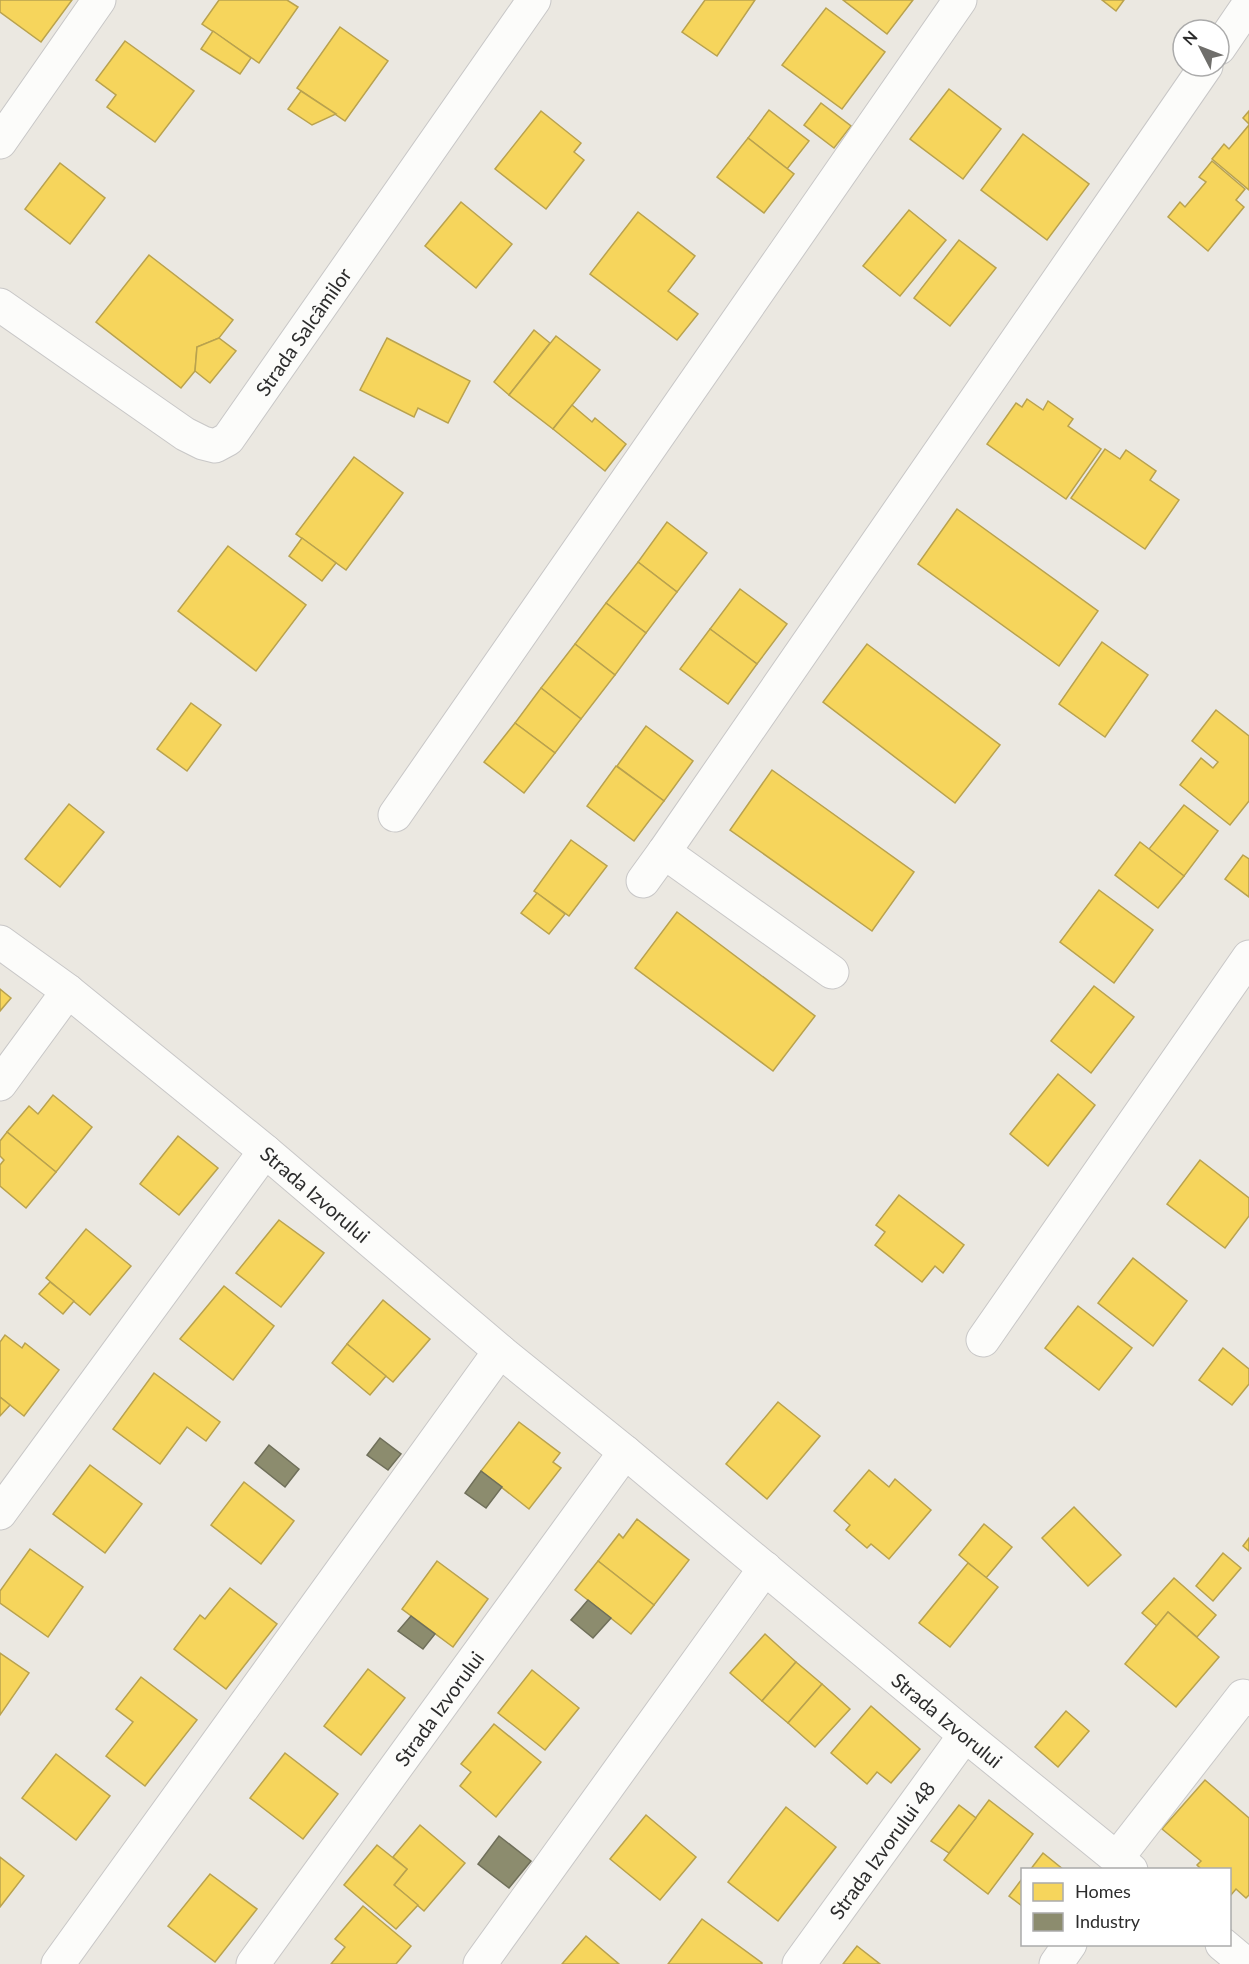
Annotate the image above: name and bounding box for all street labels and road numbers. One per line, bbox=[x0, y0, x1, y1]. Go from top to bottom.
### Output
street label: Strada Salcâmilor bbox=[250, 262, 356, 400]
street label: Strada Izvorului bbox=[256, 1141, 375, 1247]
street label: Strada Izvorului bbox=[389, 1646, 488, 1770]
street label: Strada Izvorului bbox=[887, 1667, 1007, 1773]
street label: Strada Izvorului 48 bbox=[824, 1776, 940, 1923]

